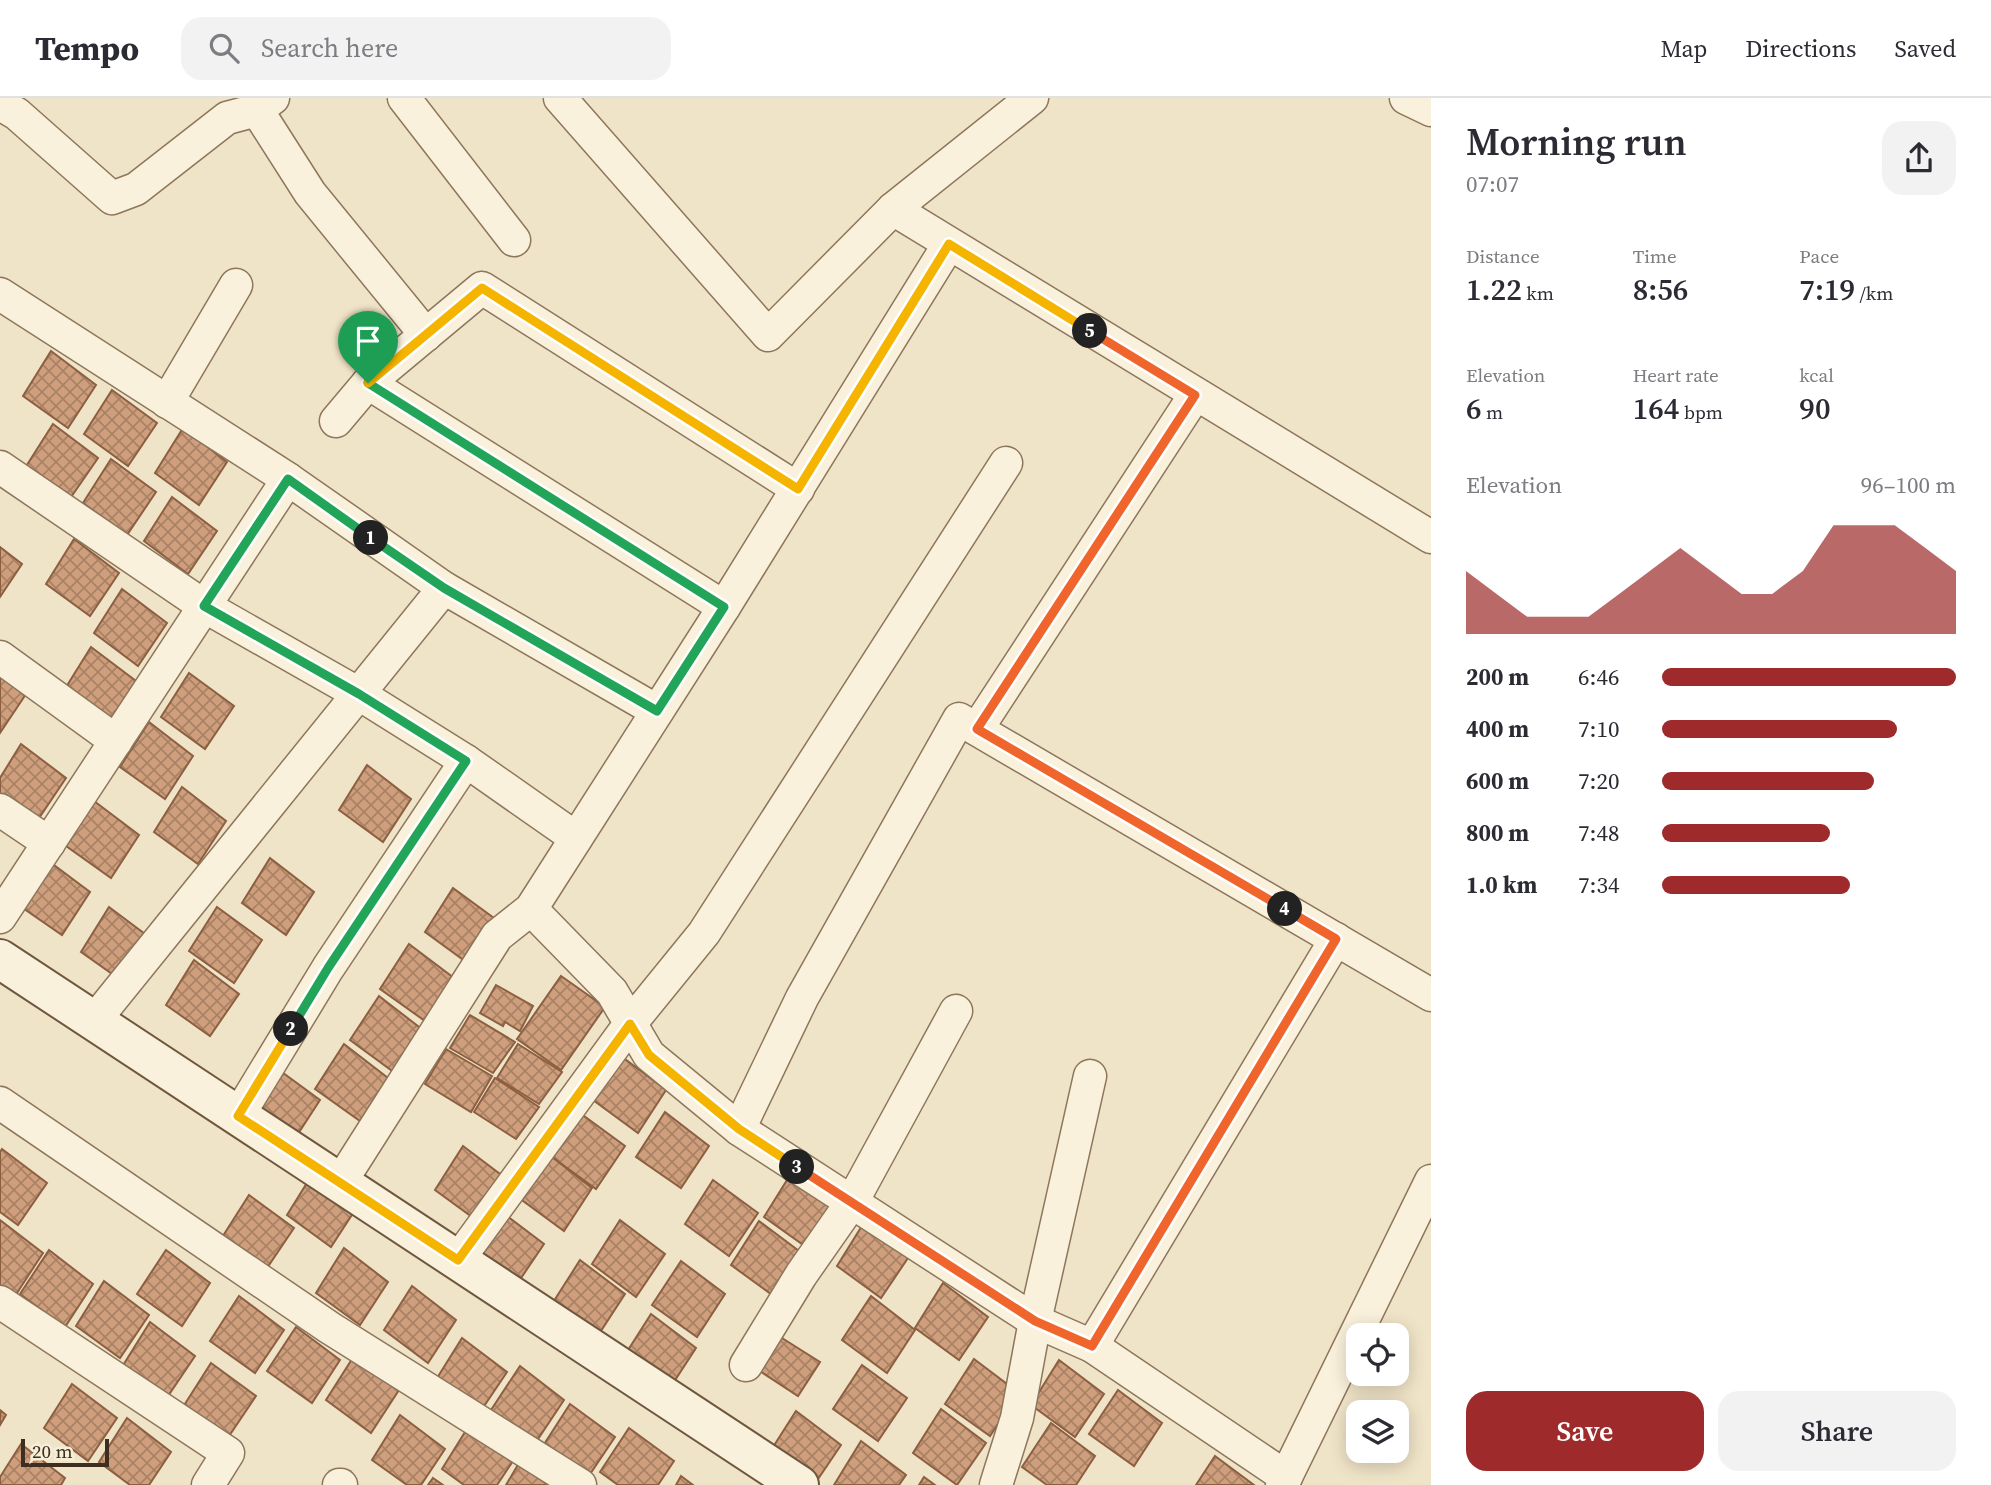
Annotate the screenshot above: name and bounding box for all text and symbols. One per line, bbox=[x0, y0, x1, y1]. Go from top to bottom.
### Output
search box bbox=[181, 17, 671, 80]
text: Tempo bbox=[35, 26, 139, 71]
icon: search bbox=[205, 29, 243, 67]
text: Search here bbox=[261, 30, 398, 66]
text: Map bbox=[1660, 32, 1707, 65]
text: Directions bbox=[1745, 32, 1856, 65]
text: Saved bbox=[1894, 32, 1956, 65]
text: Morning run bbox=[1466, 116, 1687, 168]
button: share bbox=[1882, 121, 1956, 195]
text: 07:07 bbox=[1466, 168, 1519, 200]
text: Distance bbox=[1466, 243, 1540, 269]
text: Time bbox=[1633, 243, 1677, 269]
text: Pace bbox=[1799, 243, 1839, 269]
text: 1.22 bbox=[1466, 269, 1522, 310]
text: 8:56 bbox=[1633, 269, 1688, 310]
text: 7:19 bbox=[1799, 269, 1855, 310]
text: km bbox=[1522, 280, 1554, 306]
text: /km bbox=[1855, 280, 1893, 306]
pin bbox=[338, 311, 398, 383]
pin: 5 bbox=[1072, 314, 1108, 348]
text: 5 bbox=[1084, 317, 1095, 343]
icon: arrive bbox=[349, 322, 387, 360]
text: Elevation bbox=[1466, 362, 1545, 388]
text: Heart rate bbox=[1633, 362, 1719, 388]
text: kcal bbox=[1799, 362, 1834, 388]
text: 6 bbox=[1466, 388, 1482, 429]
text: 164 bbox=[1633, 388, 1679, 429]
text: 90 bbox=[1799, 388, 1831, 429]
text: m bbox=[1482, 399, 1503, 425]
text: bpm bbox=[1679, 399, 1723, 425]
text: Elevation bbox=[1466, 469, 1562, 501]
text: 96–100 m bbox=[1861, 469, 1956, 501]
pin: 1 bbox=[354, 520, 388, 556]
text: 1 bbox=[365, 524, 376, 550]
text: 200 m bbox=[1466, 661, 1529, 693]
text: 6:46 bbox=[1578, 661, 1619, 693]
text: 400 m bbox=[1466, 713, 1529, 745]
text: 7:10 bbox=[1578, 713, 1619, 745]
text: 600 m bbox=[1466, 765, 1529, 797]
text: 7:20 bbox=[1578, 765, 1619, 797]
text: 800 m bbox=[1466, 817, 1529, 849]
text: 7:48 bbox=[1578, 817, 1619, 849]
text: 1.0 km bbox=[1466, 869, 1537, 901]
text: 7:34 bbox=[1578, 869, 1619, 901]
pin: 4 bbox=[1268, 892, 1302, 926]
text: 4 bbox=[1279, 895, 1290, 921]
pin: 2 bbox=[274, 1012, 308, 1046]
text: 2 bbox=[285, 1015, 296, 1041]
pin: 3 bbox=[780, 1150, 814, 1184]
text: 3 bbox=[791, 1153, 802, 1179]
map controls bbox=[1346, 1323, 1409, 1463]
button: locate bbox=[1346, 1323, 1409, 1386]
button: Save bbox=[1466, 1391, 1704, 1471]
button: Share bbox=[1718, 1391, 1956, 1471]
button: layers bbox=[1346, 1400, 1409, 1463]
scale bar bbox=[21, 1436, 108, 1468]
text: 20 m bbox=[32, 1438, 73, 1464]

